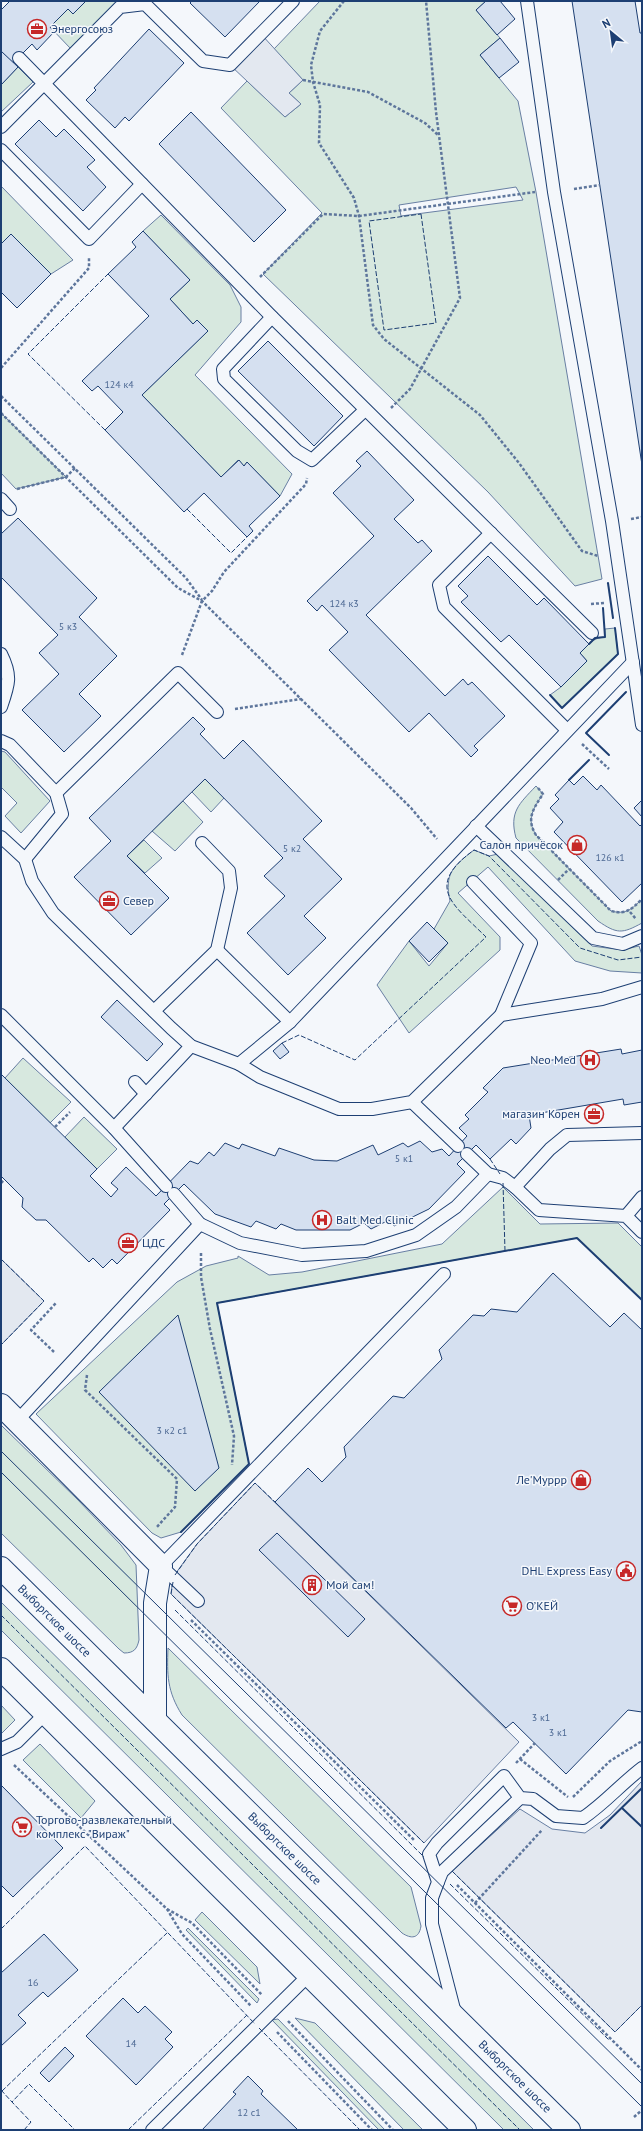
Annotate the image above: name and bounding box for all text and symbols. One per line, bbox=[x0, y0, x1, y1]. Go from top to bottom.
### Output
north arrow bbox=[591, 12, 631, 52]
text: N bbox=[600, 15, 613, 31]
office icon: Энергосоюз bbox=[26, 18, 48, 40]
place label: Энергосоюз bbox=[51, 21, 113, 36]
house number: 124 к4 bbox=[104, 378, 134, 391]
house number: 124 к3 bbox=[329, 597, 359, 610]
house number: 5 к3 bbox=[59, 620, 77, 633]
shop icon: Салон причёсок bbox=[566, 834, 588, 856]
place label: Салон причёсок bbox=[479, 837, 563, 852]
house number: 5 к2 bbox=[283, 842, 301, 855]
house number: 126 к1 bbox=[595, 851, 625, 864]
office icon: Север bbox=[98, 890, 120, 912]
place label: Север bbox=[123, 893, 154, 908]
hospital icon: Neo Med bbox=[579, 1049, 601, 1071]
place label: Neo Med bbox=[530, 1052, 576, 1067]
office icon: магазин Корен bbox=[583, 1103, 605, 1125]
place label: магазин Корен bbox=[502, 1106, 580, 1121]
house number: 5 к1 bbox=[395, 1152, 413, 1165]
hospital icon: Balt Med Clinic bbox=[311, 1209, 333, 1231]
place label: Balt Med Clinic bbox=[336, 1212, 414, 1227]
office icon: ЦДС bbox=[117, 1232, 139, 1254]
place label: ЦДС bbox=[142, 1235, 165, 1250]
house number: 3 к2 с1 bbox=[157, 1424, 187, 1437]
shop icon: Ле'Муррр bbox=[570, 1469, 592, 1491]
place label: Ле'Муррр bbox=[515, 1472, 567, 1487]
public building icon: DHL Express Easy bbox=[615, 1560, 637, 1582]
place label: DHL Express Easy bbox=[522, 1563, 612, 1578]
building icon: Мой сам! bbox=[301, 1574, 323, 1596]
place label: Мой сам! bbox=[326, 1577, 374, 1592]
street label: Выборгское шоссе bbox=[15, 1581, 94, 1660]
supermarket icon: О’КЕЙ bbox=[501, 1595, 523, 1617]
place label: О’КЕЙ bbox=[526, 1598, 558, 1613]
house number: 3 к1 bbox=[532, 1711, 550, 1724]
house number: 3 к1 bbox=[549, 1726, 567, 1739]
street label: Выборгское шоссе bbox=[245, 1809, 325, 1888]
place label: Торгово-развлекательный комплекс "Вираж" bbox=[36, 1812, 172, 1841]
supermarket icon: Торгово-развлекательный комплекс "Вираж" bbox=[11, 1816, 33, 1838]
house number: 16 bbox=[28, 1976, 38, 1989]
house number: 14 bbox=[126, 2037, 137, 2050]
street label: Выборгское шоссе bbox=[476, 2037, 555, 2116]
house number: 12 с1 bbox=[237, 2106, 261, 2119]

